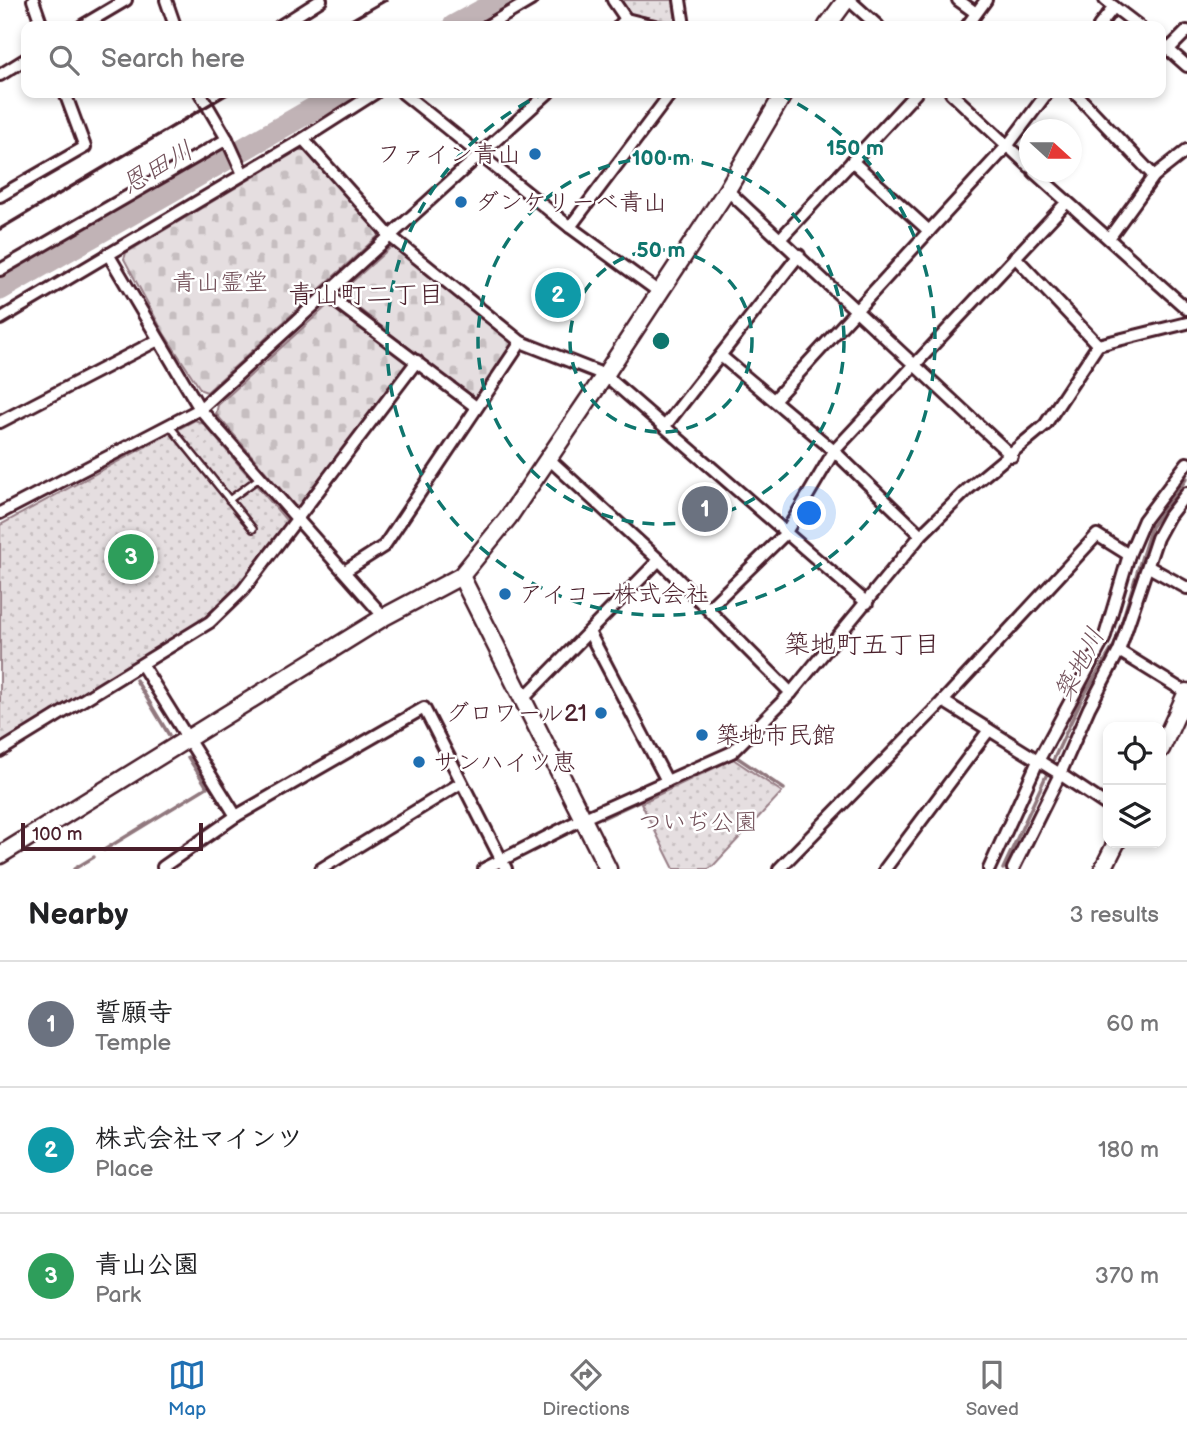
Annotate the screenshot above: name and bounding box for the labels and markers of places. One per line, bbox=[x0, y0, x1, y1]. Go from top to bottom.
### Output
place label: ファイン青山 bbox=[377, 140, 521, 169]
marker: ファイン青山 bbox=[527, 146, 543, 162]
place label: ダンケリーベ青山 bbox=[475, 188, 667, 217]
marker: ダンケリーベ青山 bbox=[453, 194, 469, 210]
pin: 2 bbox=[535, 269, 581, 321]
centre of rings bbox=[649, 329, 673, 353]
pin: 1 bbox=[682, 483, 728, 535]
pin: 3 bbox=[108, 531, 154, 583]
place label: アイコー株式会社 bbox=[519, 580, 710, 609]
marker: アイコー株式会社 bbox=[497, 586, 513, 602]
place label: グロワール21 bbox=[445, 699, 587, 728]
marker: グロワール21 bbox=[593, 705, 609, 721]
place label: 築地市民館 bbox=[716, 721, 836, 750]
marker: 築地市民館 bbox=[694, 727, 710, 743]
place label: サンハイツ恵 bbox=[433, 748, 576, 777]
marker: サンハイツ恵 bbox=[411, 754, 427, 770]

